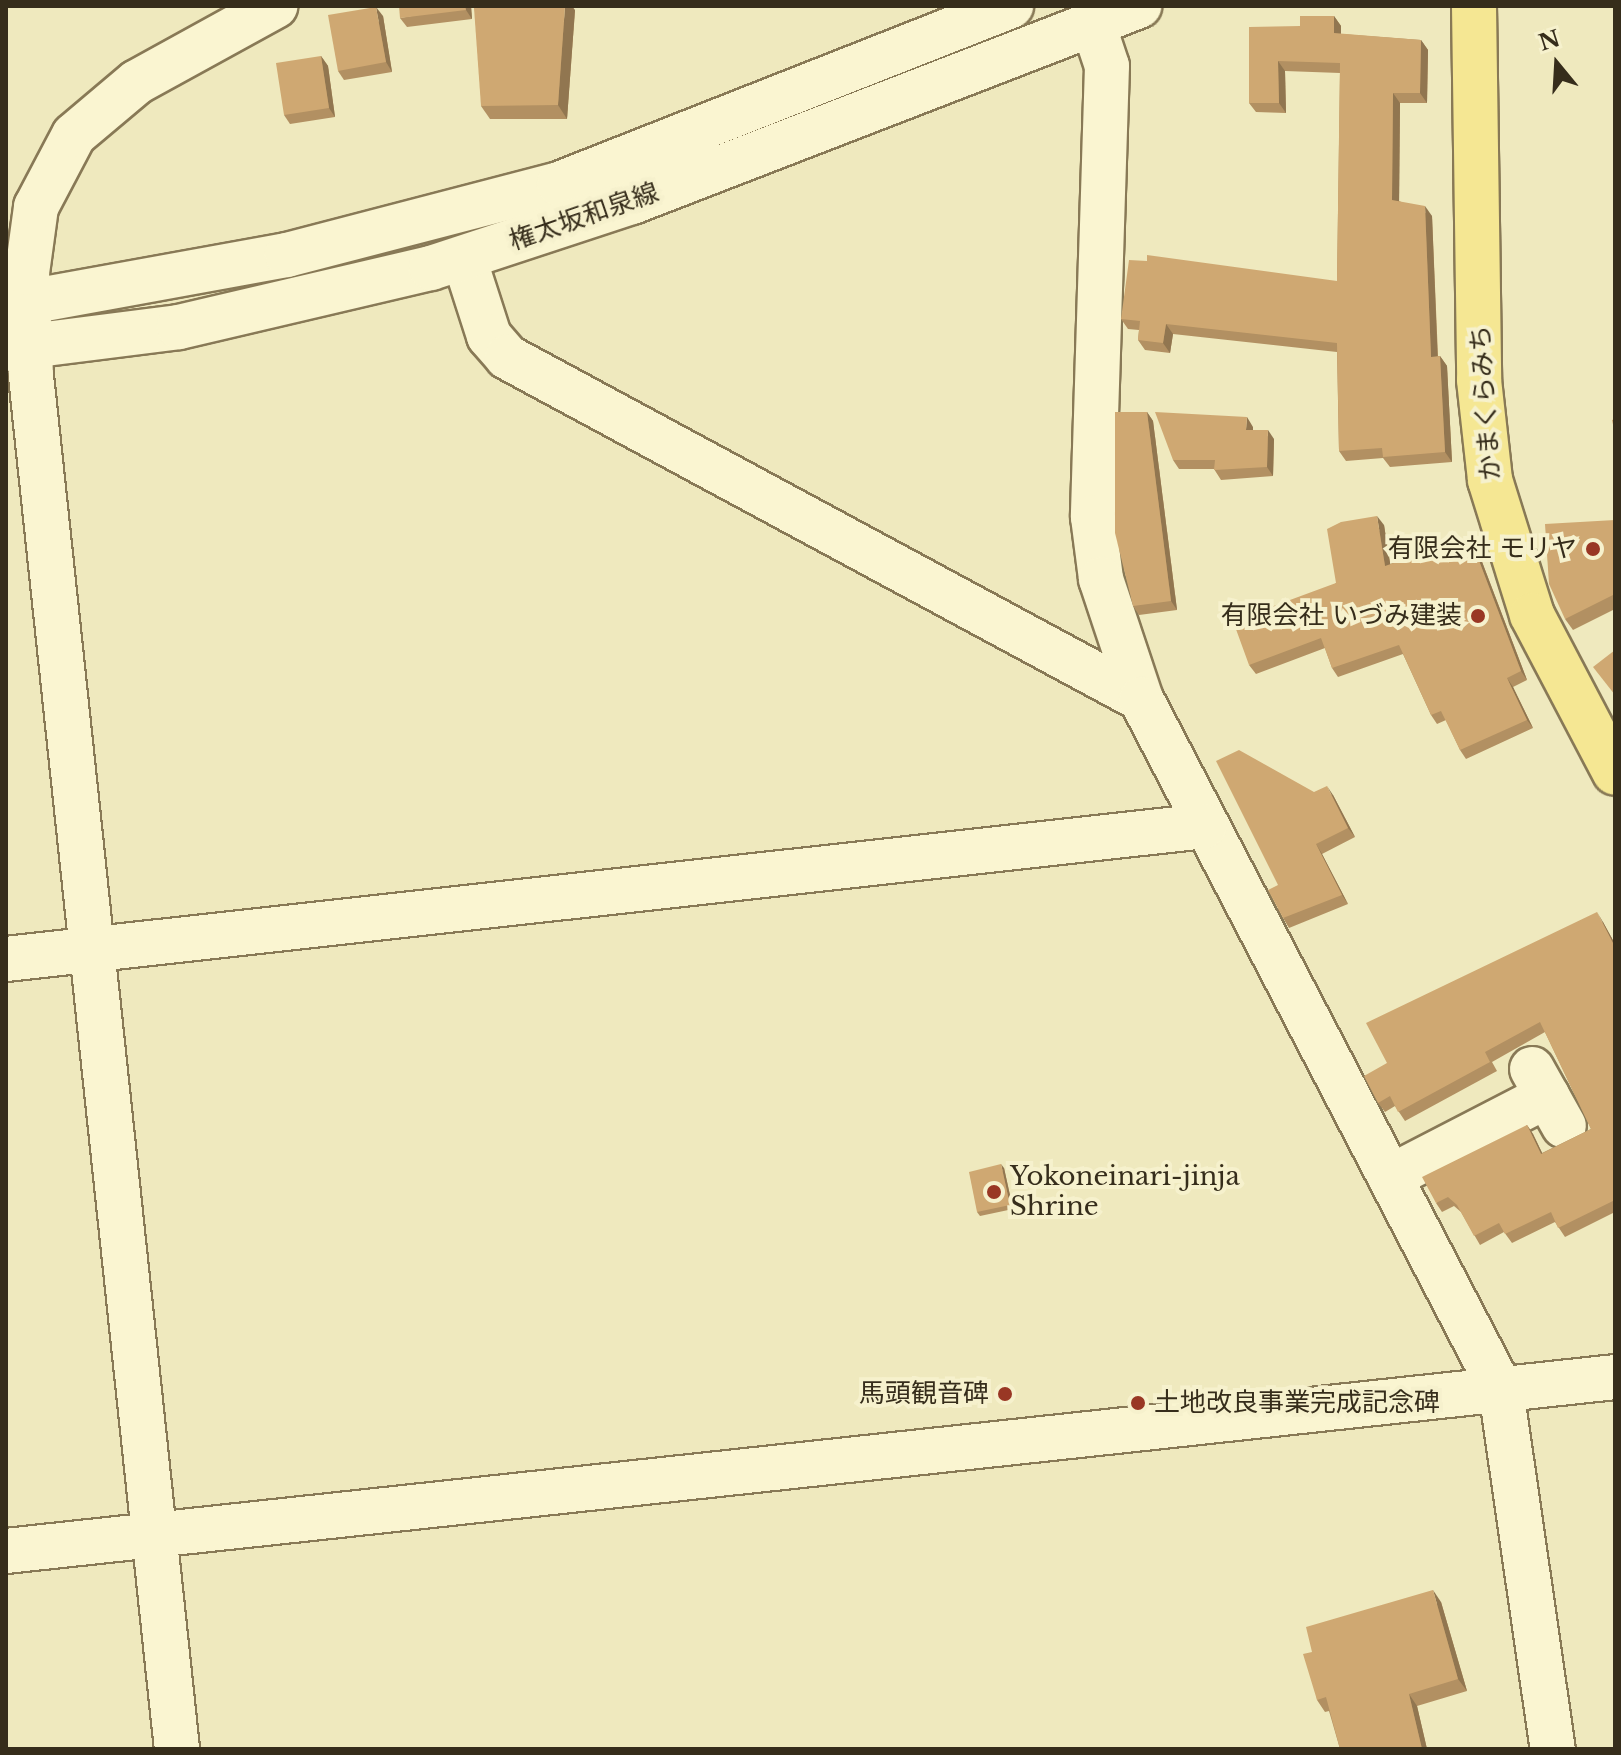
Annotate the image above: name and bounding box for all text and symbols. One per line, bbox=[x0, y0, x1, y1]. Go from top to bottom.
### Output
north arrow bbox=[1517, 24, 1597, 104]
text: N bbox=[1535, 25, 1563, 57]
street label: 権太坂和泉線 bbox=[505, 177, 663, 257]
street label: かまくらみち bbox=[1465, 324, 1507, 482]
place label: 有限会社 モリヤ bbox=[1388, 533, 1577, 565]
marker: 有限会社 モリヤ bbox=[1584, 540, 1602, 558]
place label: 有限会社 いづみ建装 bbox=[1221, 600, 1462, 632]
marker: 有限会社 いづみ建装 bbox=[1469, 607, 1487, 625]
place label: Yokoneinari-jinja Shrine bbox=[1010, 1161, 1240, 1222]
marker: Yokoneinari-jinja Shrine bbox=[985, 1183, 1003, 1201]
place label: 馬頭観音碑 bbox=[859, 1378, 989, 1410]
marker: 馬頭観音碑 bbox=[996, 1385, 1014, 1403]
place label: 土地改良事業完成記念碑 bbox=[1154, 1387, 1440, 1419]
marker: 土地改良事業完成記念碑 bbox=[1129, 1394, 1147, 1412]

